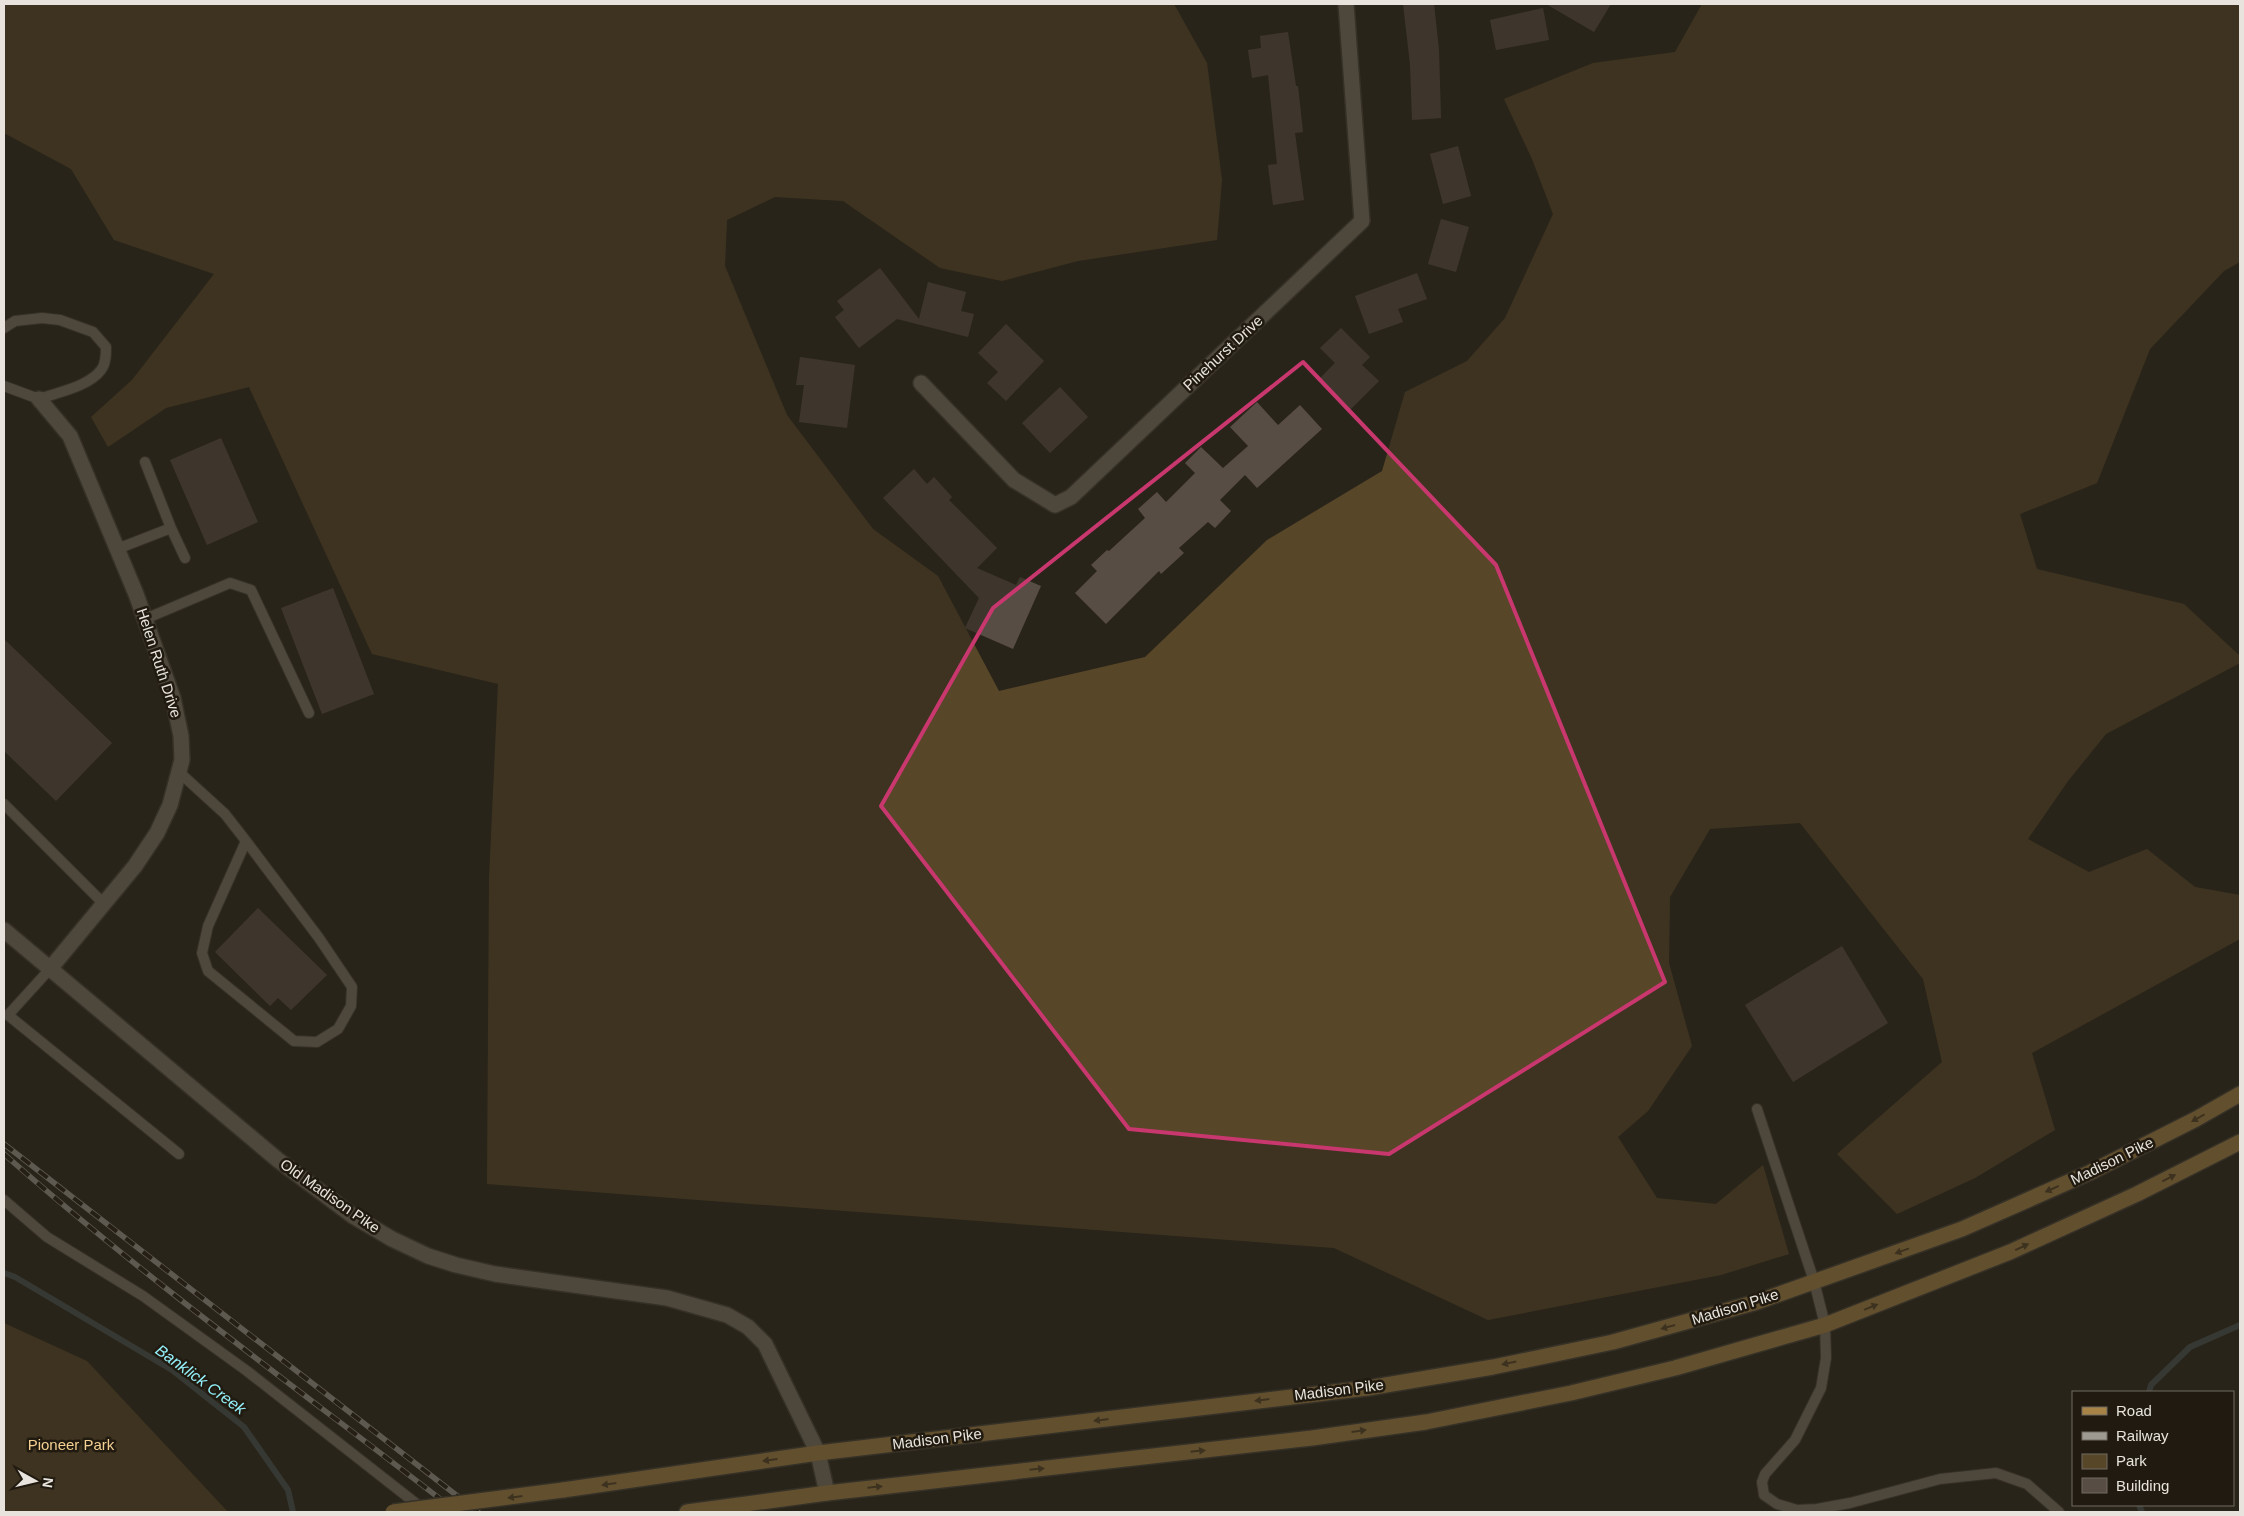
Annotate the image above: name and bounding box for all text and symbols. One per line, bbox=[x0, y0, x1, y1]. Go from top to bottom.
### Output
street label: Pinehurst Drive bbox=[1179, 311, 1266, 394]
street label: Helen Ruth Drive bbox=[134, 606, 185, 720]
one-way arrow bbox=[2190, 1114, 2205, 1122]
street label: Madison Pike bbox=[2068, 1133, 2156, 1188]
street label: Old Madison Pike bbox=[277, 1155, 383, 1236]
one-way arrow bbox=[2162, 1174, 2176, 1182]
one-way arrow bbox=[2045, 1186, 2059, 1194]
one-way arrow bbox=[2015, 1243, 2029, 1251]
one-way arrow bbox=[1894, 1248, 1909, 1255]
street label: Madison Pike bbox=[1689, 1285, 1780, 1328]
one-way arrow bbox=[1864, 1303, 1879, 1311]
one-way arrow bbox=[1660, 1323, 1675, 1331]
water label: Banklick Creek bbox=[153, 1341, 250, 1418]
one-way arrow bbox=[1502, 1359, 1517, 1367]
street label: Madison Pike bbox=[1293, 1376, 1385, 1403]
legend bbox=[2072, 1391, 2234, 1506]
one-way arrow bbox=[1254, 1396, 1270, 1404]
text: Road bbox=[2116, 1402, 2152, 1419]
one-way arrow bbox=[1092, 1416, 1108, 1424]
street label: Madison Pike bbox=[891, 1425, 983, 1452]
one-way arrow bbox=[1352, 1427, 1368, 1435]
text: Railway bbox=[2116, 1427, 2169, 1444]
park label: Pioneer Park bbox=[28, 1436, 115, 1453]
one-way arrow bbox=[1190, 1447, 1206, 1455]
text: Park bbox=[2116, 1452, 2147, 1469]
north arrow bbox=[10, 1456, 60, 1506]
one-way arrow bbox=[762, 1457, 778, 1465]
one-way arrow bbox=[1029, 1465, 1045, 1473]
text: N bbox=[39, 1477, 57, 1489]
text: Building bbox=[2116, 1477, 2169, 1494]
one-way arrow bbox=[601, 1480, 617, 1488]
one-way arrow bbox=[867, 1483, 883, 1491]
one-way arrow bbox=[507, 1493, 523, 1501]

